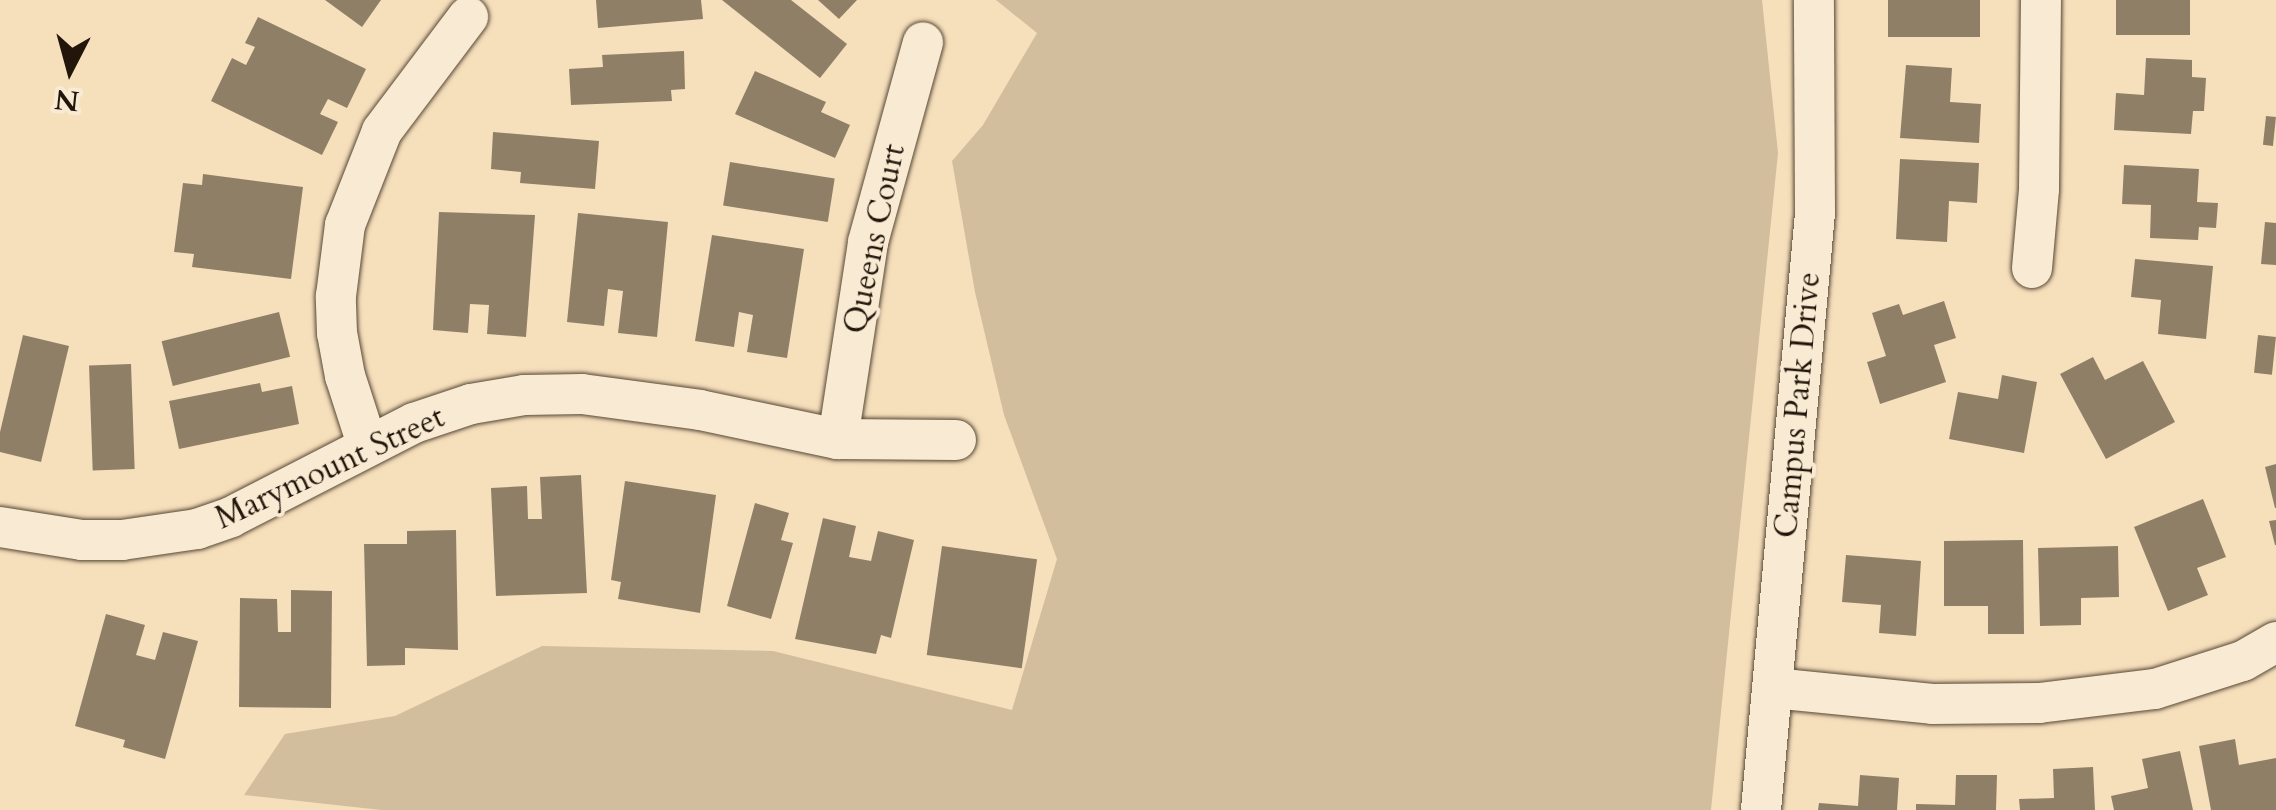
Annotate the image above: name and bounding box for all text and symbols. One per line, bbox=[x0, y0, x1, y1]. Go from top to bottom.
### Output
north arrow bbox=[20, 20, 120, 120]
text: N bbox=[53, 80, 81, 120]
street label: Queens Court bbox=[836, 141, 914, 337]
street label: Campus Park Drive bbox=[1767, 270, 1829, 540]
street label: Marymount Street bbox=[209, 398, 451, 538]

